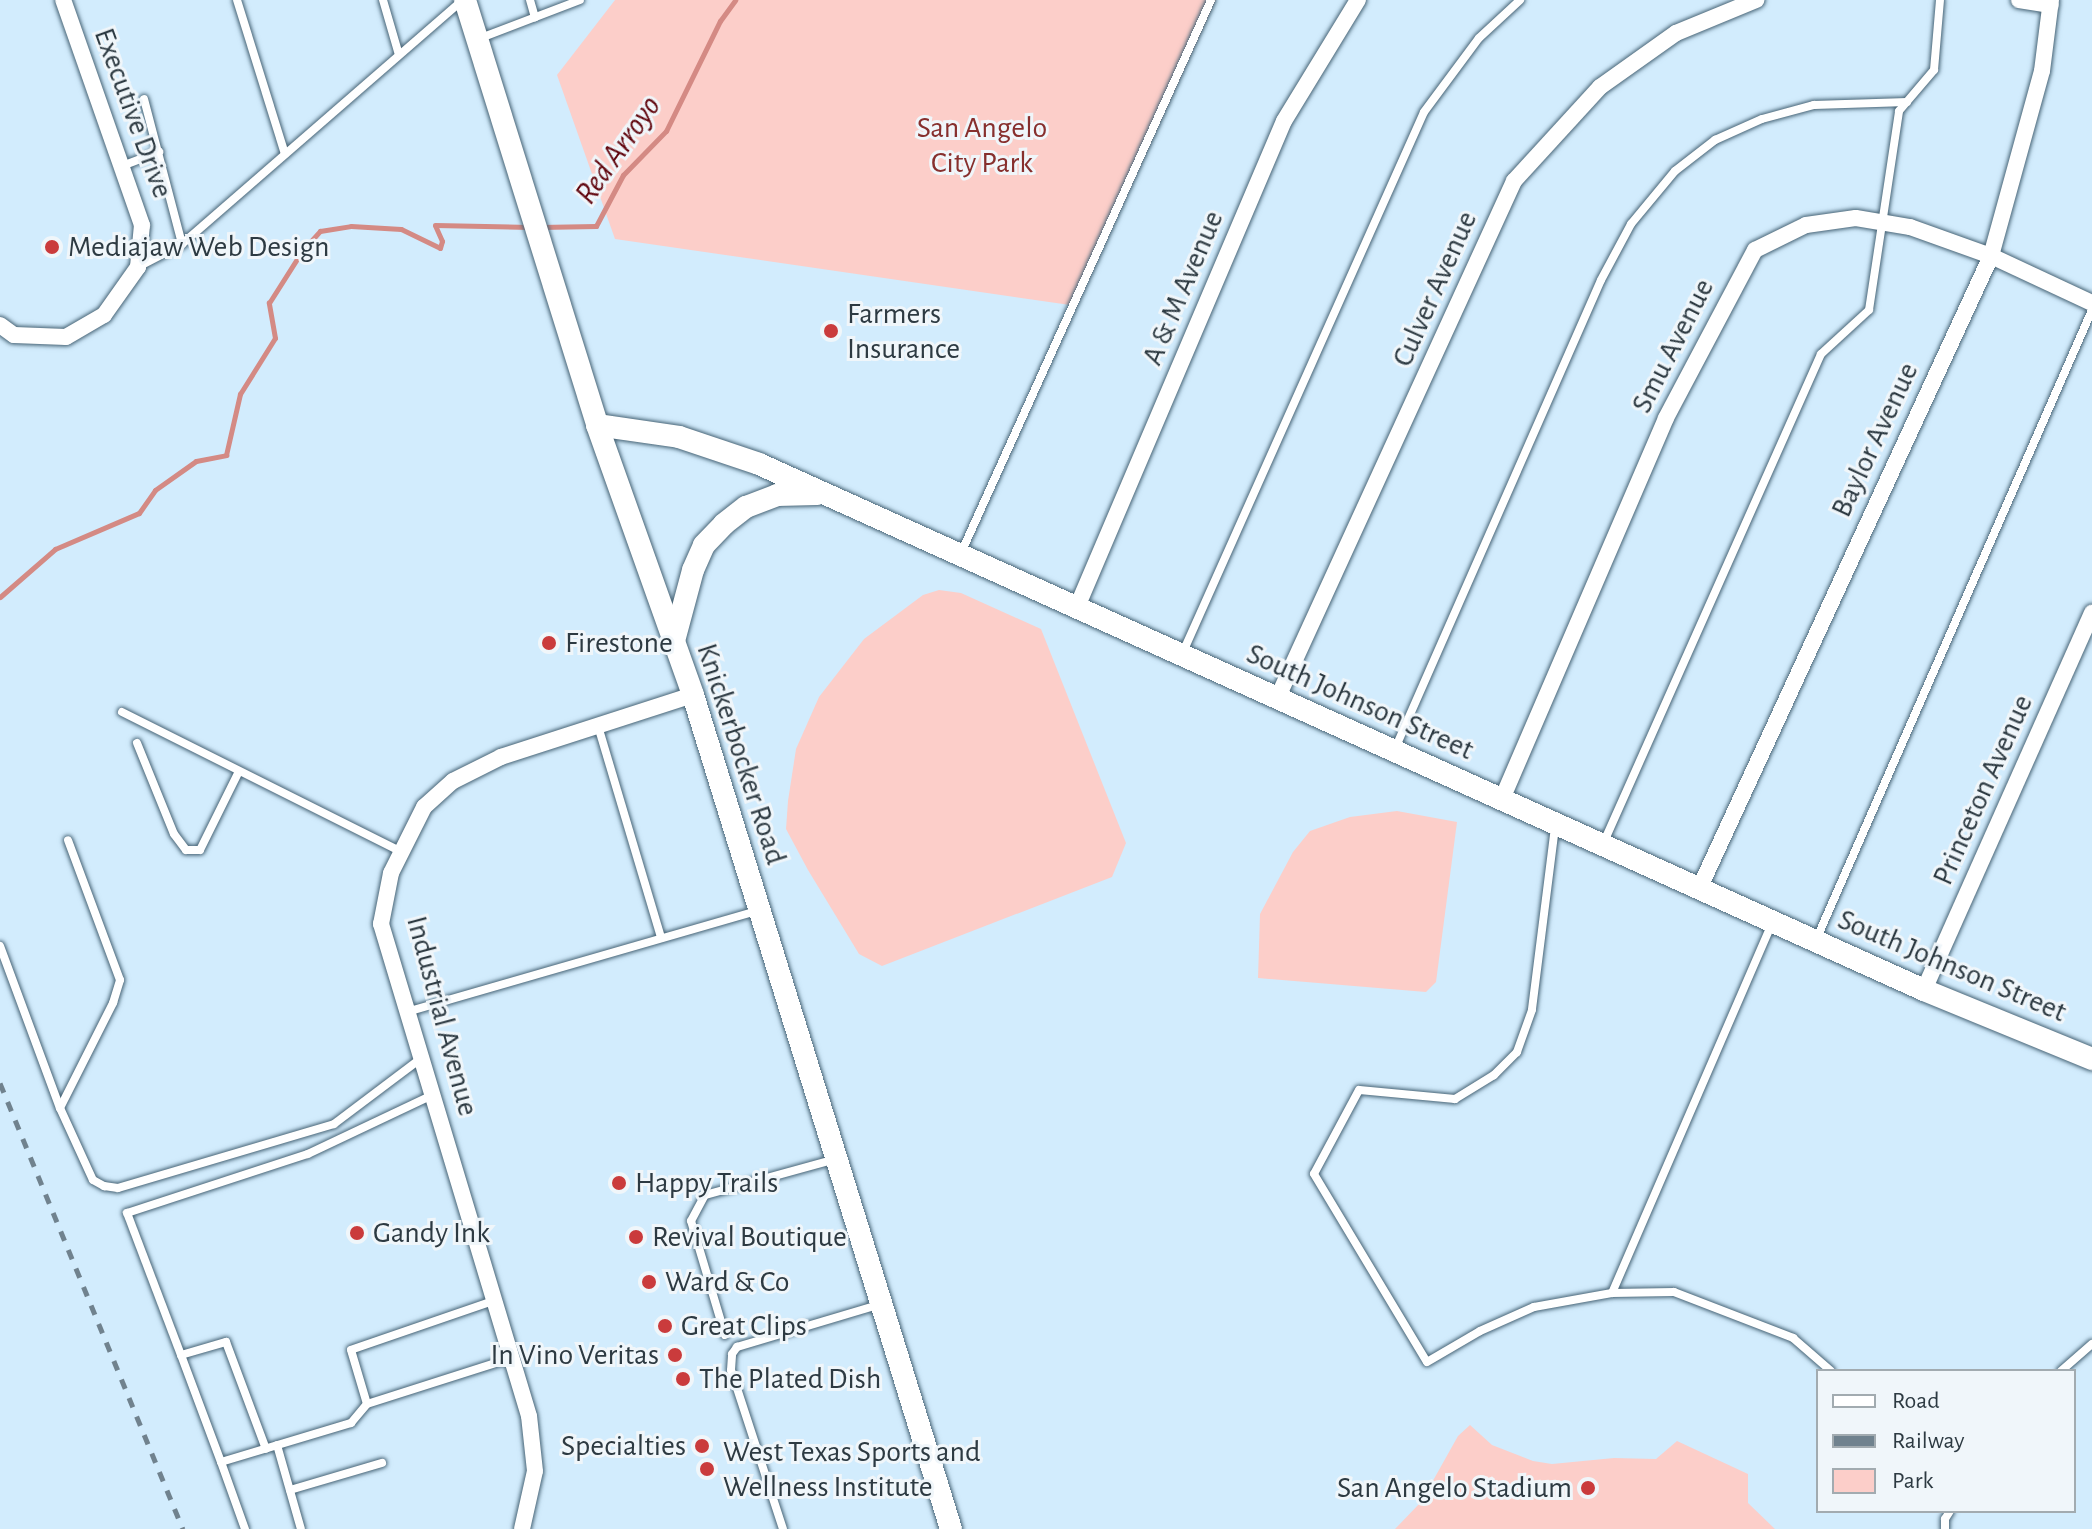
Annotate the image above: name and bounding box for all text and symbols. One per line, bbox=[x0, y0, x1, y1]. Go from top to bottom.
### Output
street label: Executive Drive bbox=[86, 23, 180, 203]
water label: Red Arroyo bbox=[567, 88, 669, 212]
park label: San Angelo City Park bbox=[917, 110, 1047, 180]
street label: A & M Avenue bbox=[1134, 205, 1232, 371]
street label: Culver Avenue bbox=[1385, 206, 1485, 372]
place label: Mediajaw Web Design bbox=[68, 229, 329, 265]
marker: Mediajaw Web Design bbox=[43, 238, 61, 256]
street label: Smu Avenue bbox=[1624, 273, 1722, 419]
place label: Farmers Insurance bbox=[847, 296, 960, 366]
marker: Farmers Insurance bbox=[822, 322, 840, 340]
street label: Baylor Avenue bbox=[1824, 357, 1926, 523]
place label: Firestone bbox=[565, 625, 673, 661]
marker: Firestone bbox=[540, 634, 558, 652]
street label: South Johnson Street bbox=[1241, 636, 1479, 768]
street label: Knickerbocker Road bbox=[688, 639, 794, 869]
street label: Princeton Avenue bbox=[1925, 689, 2041, 891]
street label: South Johnson Street bbox=[1832, 902, 2072, 1030]
street label: Industrial Avenue bbox=[398, 912, 486, 1120]
place label: Happy Trails bbox=[635, 1165, 778, 1201]
marker: Happy Trails bbox=[610, 1174, 628, 1192]
place label: Gandy Ink bbox=[373, 1215, 490, 1251]
place label: Revival Boutique bbox=[652, 1219, 847, 1255]
marker: Gandy Ink bbox=[348, 1224, 366, 1242]
marker: Revival Boutique bbox=[627, 1228, 645, 1246]
place label: Ward & Co bbox=[665, 1264, 789, 1300]
marker: Ward & Co bbox=[640, 1273, 658, 1291]
place label: Great Clips bbox=[681, 1308, 807, 1344]
marker: Great Clips bbox=[656, 1317, 674, 1335]
place label: In Vino Veritas bbox=[491, 1337, 659, 1373]
marker: In Vino Veritas bbox=[666, 1346, 684, 1364]
place label: The Plated Dish bbox=[699, 1361, 881, 1397]
legend bbox=[1816, 1369, 2076, 1513]
marker: The Plated Dish bbox=[674, 1370, 692, 1388]
text: Road bbox=[1892, 1389, 1940, 1413]
place label: Specialties bbox=[561, 1428, 686, 1464]
text: Railway bbox=[1892, 1429, 1964, 1453]
place label: West Texas Sports and Wellness Institute bbox=[723, 1434, 981, 1504]
marker: Specialties bbox=[693, 1437, 711, 1455]
marker: West Texas Sports and Wellness Institute bbox=[698, 1460, 716, 1478]
text: Park bbox=[1892, 1469, 1933, 1493]
place label: San Angelo Stadium bbox=[1337, 1470, 1572, 1506]
marker: San Angelo Stadium bbox=[1579, 1479, 1597, 1497]

